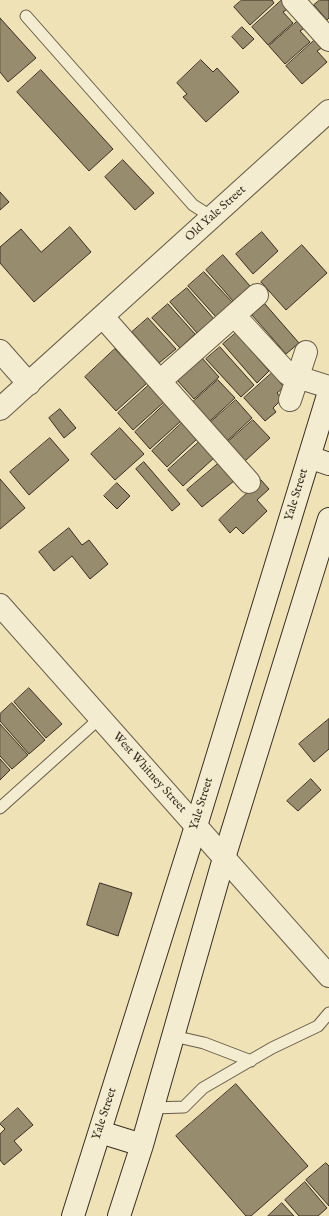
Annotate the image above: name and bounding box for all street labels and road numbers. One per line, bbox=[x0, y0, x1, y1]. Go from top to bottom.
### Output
street label: Old Yale Street bbox=[183, 183, 249, 245]
street label: Yale Street bbox=[282, 467, 312, 523]
street label: West Whitney Street bbox=[109, 730, 189, 816]
street label: Yale Street bbox=[187, 776, 217, 832]
street label: Yale Street bbox=[90, 1086, 120, 1142]

